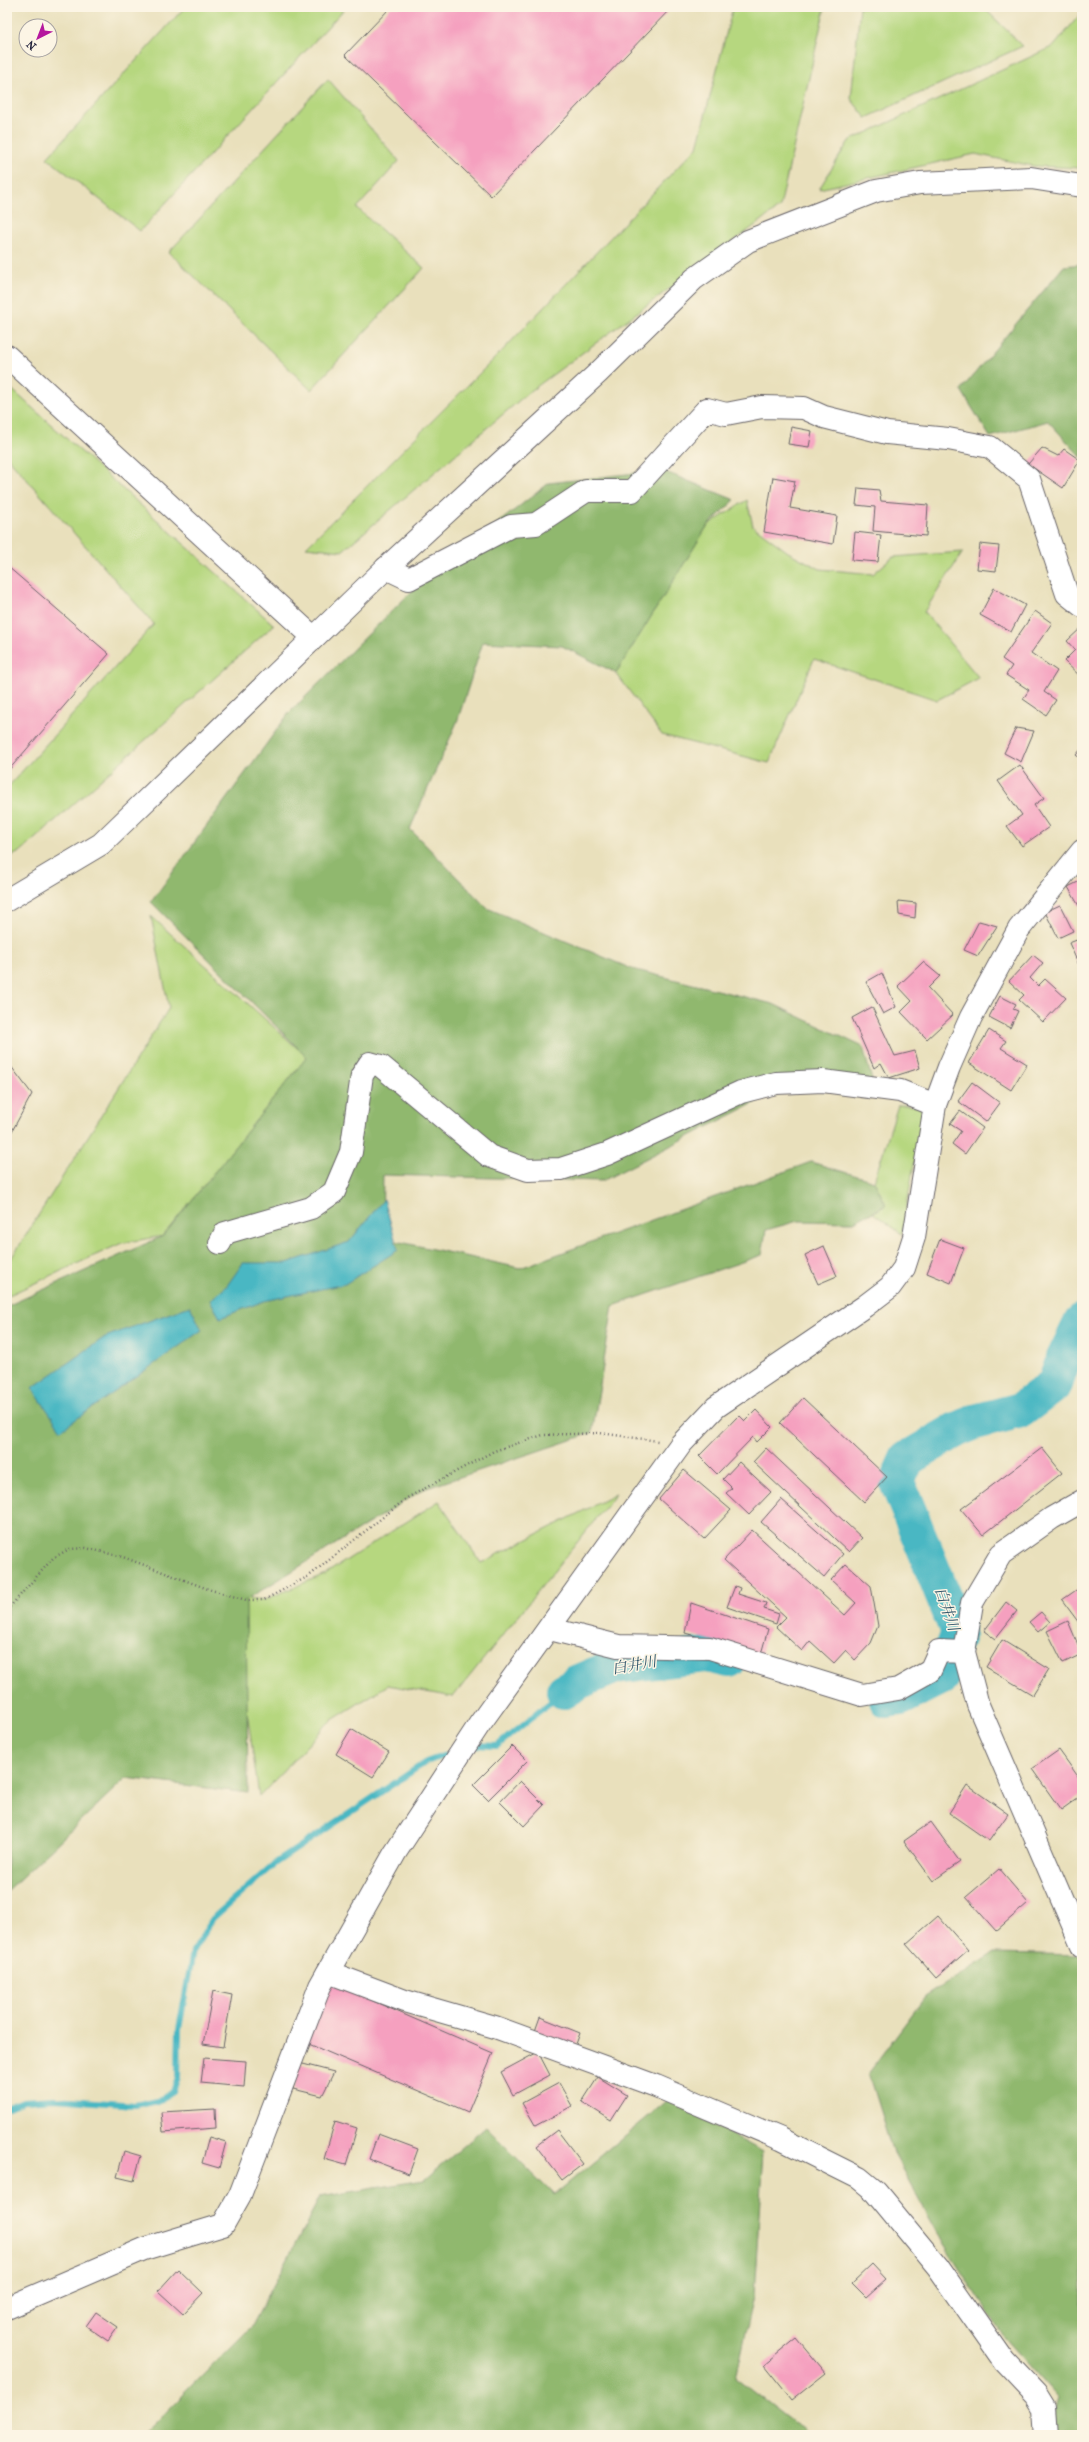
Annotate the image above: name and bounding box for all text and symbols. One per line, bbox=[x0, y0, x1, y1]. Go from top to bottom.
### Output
north arrow bbox=[18, 18, 58, 58]
text: N bbox=[24, 37, 39, 53]
water label: 白井川 bbox=[931, 1585, 963, 1635]
water label: 白井川 bbox=[610, 1652, 660, 1678]

